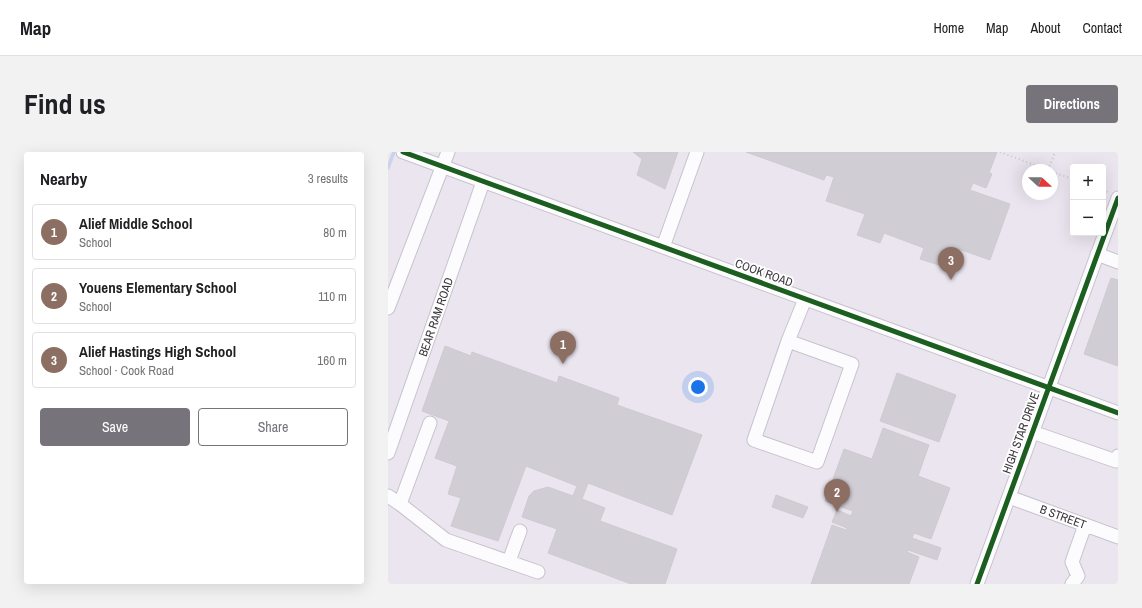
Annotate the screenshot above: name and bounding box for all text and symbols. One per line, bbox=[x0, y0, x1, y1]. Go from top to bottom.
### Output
text: Map bbox=[20, 15, 51, 41]
text: Home bbox=[933, 19, 964, 37]
text: Map bbox=[986, 19, 1008, 37]
text: About bbox=[1030, 19, 1060, 37]
text: Contact bbox=[1082, 19, 1122, 37]
text: Find us bbox=[24, 85, 106, 123]
button: Directions bbox=[1026, 85, 1118, 123]
north arrow bbox=[1022, 164, 1058, 200]
map controls bbox=[1070, 164, 1106, 236]
button: + bbox=[1070, 164, 1106, 200]
text: Nearby bbox=[40, 167, 87, 190]
text: 3 results bbox=[308, 170, 348, 187]
button: − bbox=[1070, 200, 1106, 236]
text: Alief Middle School bbox=[79, 213, 192, 234]
text: 1 bbox=[51, 224, 57, 241]
text: 80 m bbox=[323, 224, 347, 241]
text: School bbox=[79, 234, 112, 251]
pin: 3 bbox=[938, 247, 964, 280]
street label: COOK ROAD bbox=[733, 255, 795, 291]
street label: BEAR RAM ROAD bbox=[415, 275, 457, 359]
text: Youens Elementary School bbox=[79, 277, 237, 298]
text: 2 bbox=[51, 288, 57, 305]
text: 110 m bbox=[318, 288, 347, 305]
text: School bbox=[79, 298, 112, 315]
pin: 1 bbox=[550, 331, 576, 364]
text: Alief Hastings High School bbox=[79, 341, 236, 362]
text: 3 bbox=[51, 352, 57, 369]
text: 160 m bbox=[317, 352, 347, 369]
text: School · Cook Road bbox=[79, 362, 174, 379]
your location bbox=[688, 377, 708, 397]
street label: HIGH STAR DRIVE bbox=[999, 390, 1043, 476]
button: Save bbox=[40, 408, 190, 446]
button: Share bbox=[198, 408, 348, 446]
pin: 2 bbox=[824, 479, 850, 512]
street label: B STREET bbox=[1038, 501, 1088, 533]

